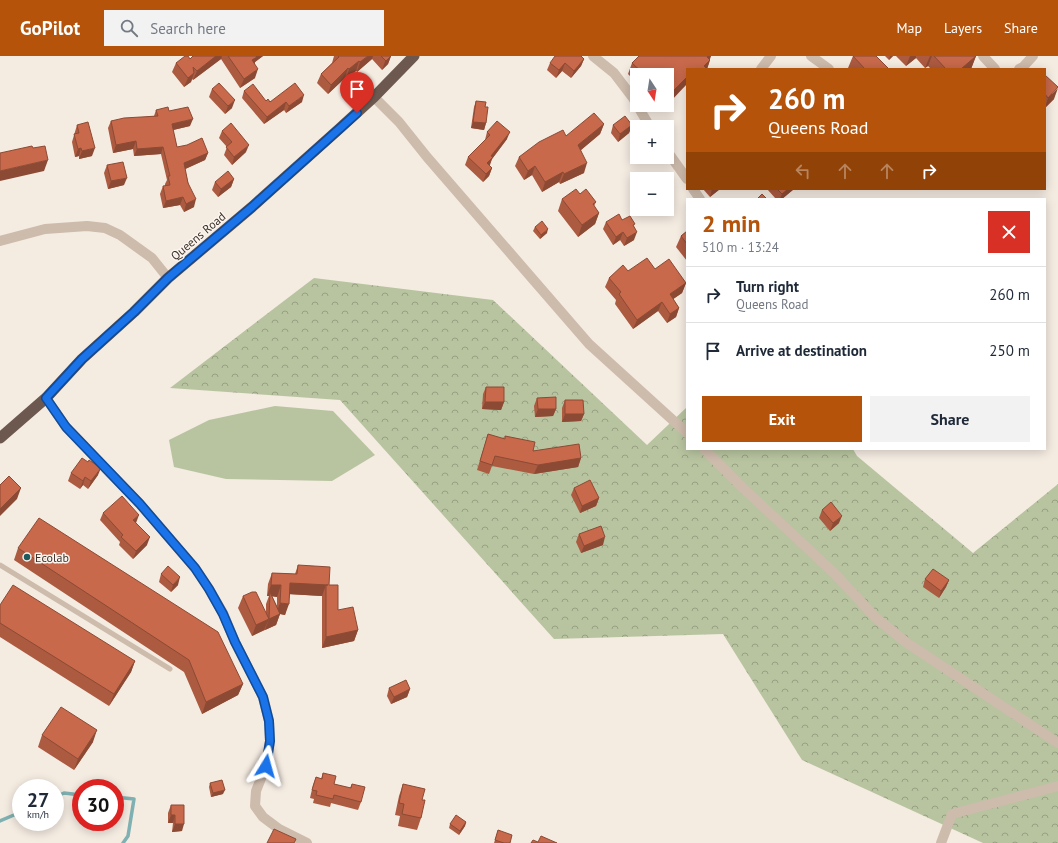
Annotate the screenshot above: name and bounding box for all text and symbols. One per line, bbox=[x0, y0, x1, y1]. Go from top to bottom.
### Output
search box bbox=[104, 10, 384, 46]
text: GoPilot bbox=[20, 16, 80, 40]
icon: search bbox=[118, 17, 140, 39]
text: Search here bbox=[150, 19, 226, 38]
text: Map bbox=[896, 19, 922, 37]
text: Layers bbox=[944, 19, 982, 37]
text: Share bbox=[1004, 19, 1038, 37]
north arrow bbox=[630, 68, 674, 112]
map controls bbox=[630, 68, 674, 216]
pin bbox=[340, 72, 374, 113]
icon: arrive bbox=[346, 78, 368, 100]
text: 260 m bbox=[768, 80, 845, 117]
icon: right bbox=[702, 84, 754, 136]
text: Queens Road bbox=[768, 116, 868, 139]
button: + bbox=[630, 120, 674, 164]
icon: left bbox=[792, 160, 814, 182]
icon: ahead bbox=[834, 160, 856, 182]
icon: ahead bbox=[876, 160, 898, 182]
icon: right bbox=[918, 160, 940, 182]
button: − bbox=[630, 172, 674, 216]
text: 2 min bbox=[702, 208, 761, 239]
street label: Queens Road bbox=[168, 209, 228, 263]
button: close bbox=[988, 211, 1030, 253]
text: 510 m · 13:24 bbox=[702, 239, 779, 256]
text: Turn right bbox=[736, 277, 799, 296]
icon: right bbox=[702, 284, 724, 306]
text: 260 m bbox=[989, 285, 1030, 304]
text: Queens Road bbox=[736, 296, 809, 313]
icon: arrive bbox=[702, 340, 724, 362]
text: Arrive at destination bbox=[736, 341, 867, 360]
text: 250 m bbox=[989, 341, 1030, 360]
button: Exit bbox=[702, 396, 862, 442]
button: Share bbox=[870, 396, 1030, 442]
place label: Ecolab bbox=[35, 550, 69, 565]
marker: Ecolab bbox=[22, 552, 32, 562]
position arrow bbox=[245, 745, 287, 787]
speed limit sign: 30 bbox=[72, 779, 124, 831]
text: 27 bbox=[27, 787, 49, 813]
text: km/h bbox=[27, 808, 49, 821]

